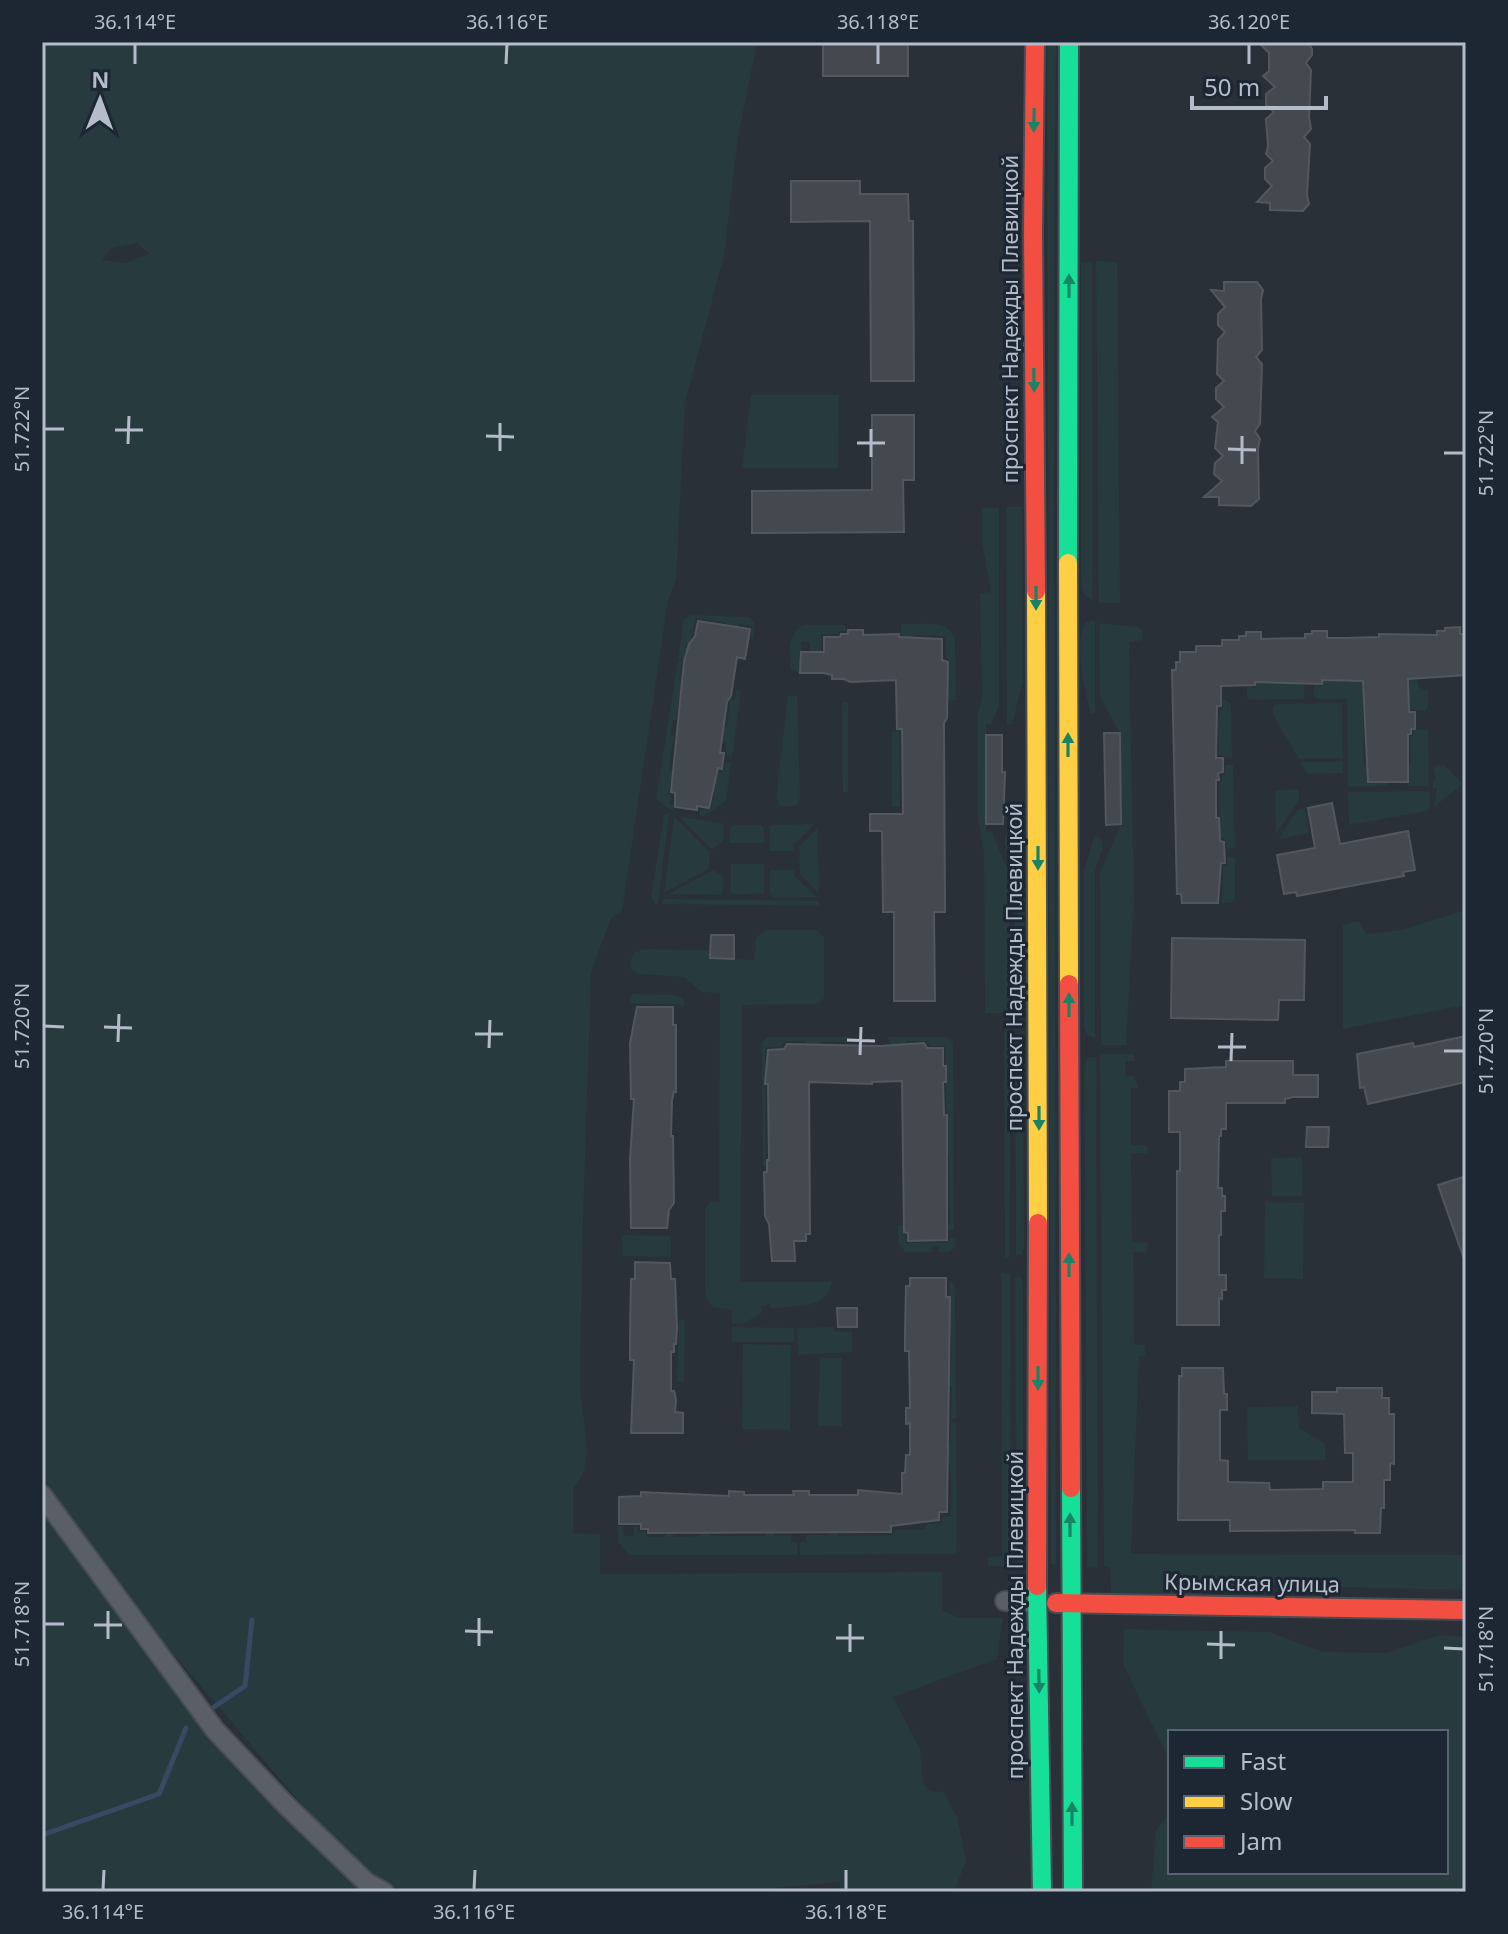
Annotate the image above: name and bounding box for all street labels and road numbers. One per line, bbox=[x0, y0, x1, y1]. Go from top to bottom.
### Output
street label: проспект Надежды Плевицкой bbox=[994, 155, 1024, 483]
street label: проспект Надежды Плевицкой bbox=[998, 803, 1028, 1131]
street label: проспект Надежды Плевицкой bbox=[999, 1451, 1029, 1779]
street label: Крымская улица bbox=[1164, 1565, 1340, 1599]

